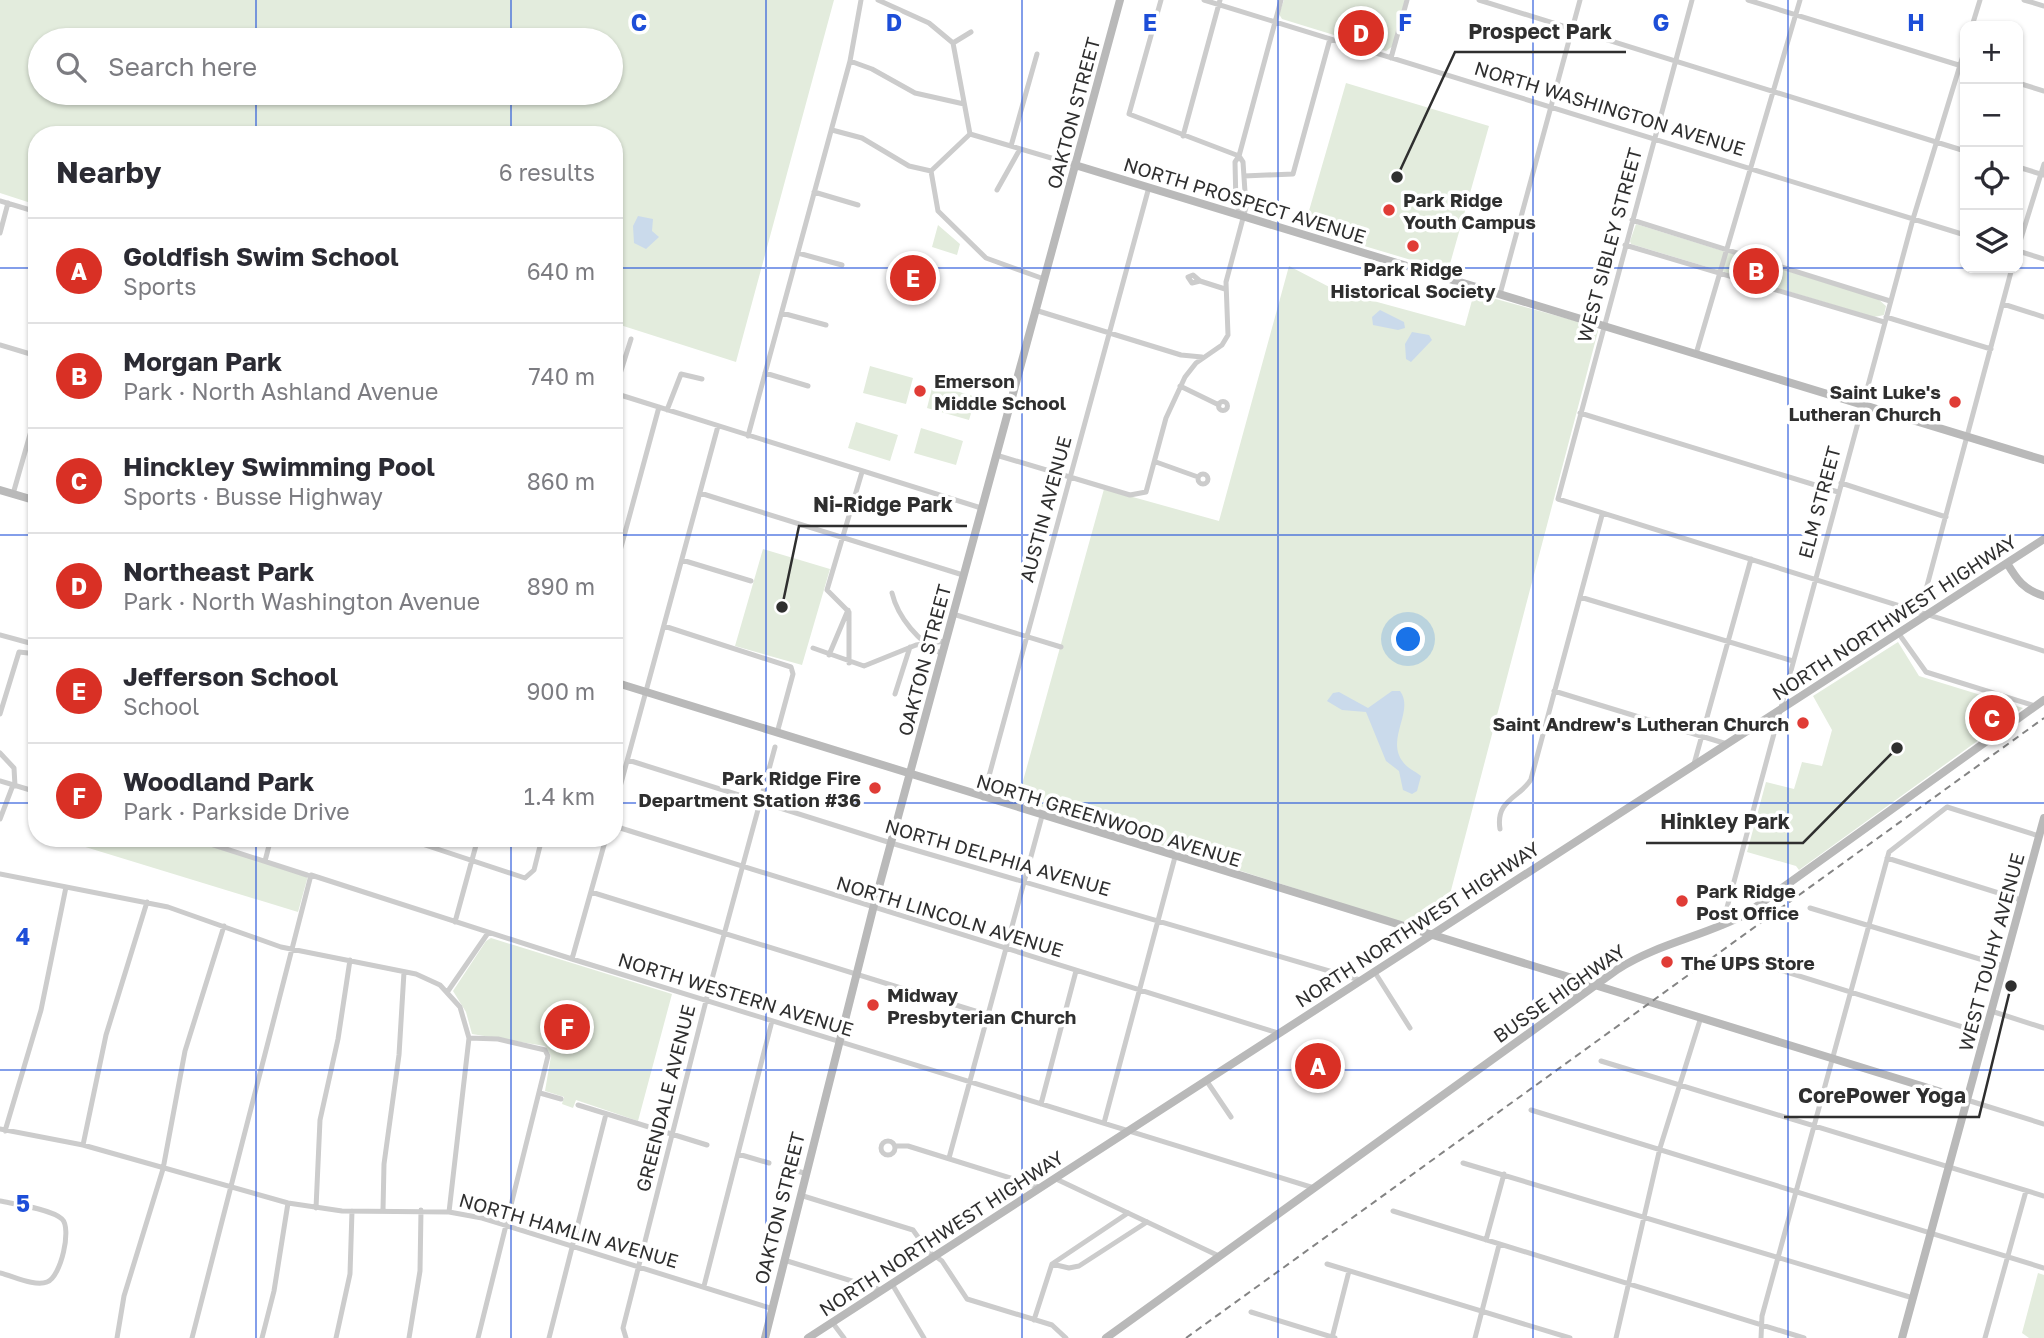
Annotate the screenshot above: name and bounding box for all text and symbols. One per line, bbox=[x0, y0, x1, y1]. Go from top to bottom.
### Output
pin: D bbox=[1338, 7, 1384, 59]
text: C bbox=[631, 8, 647, 36]
text: D bbox=[886, 8, 902, 36]
text: E bbox=[1143, 8, 1157, 36]
text: F bbox=[1398, 8, 1412, 36]
text: G bbox=[1653, 8, 1669, 36]
text: H bbox=[1907, 8, 1925, 36]
callout: Prospect Park bbox=[1455, 10, 1626, 52]
text: Prospect Park bbox=[1468, 18, 1612, 44]
map controls bbox=[1960, 21, 2023, 273]
button: + bbox=[1960, 21, 2023, 84]
search box bbox=[28, 28, 623, 105]
street label: OAKTON STREET bbox=[1042, 34, 1104, 191]
icon: search bbox=[52, 48, 90, 86]
text: Search here bbox=[108, 51, 257, 82]
street label: NORTH WASHINGTON AVENUE bbox=[1472, 56, 1748, 160]
button: − bbox=[1960, 84, 2023, 147]
street label: WEST SIBLEY STREET bbox=[1572, 145, 1646, 345]
button: locate bbox=[1960, 147, 2023, 210]
street label: NORTH PROSPECT AVENUE bbox=[1121, 152, 1369, 248]
text: Nearby bbox=[56, 154, 161, 190]
text: 6 results bbox=[499, 158, 595, 186]
place label: Park Ridge Youth Campus bbox=[1403, 188, 1536, 233]
marker: Park Ridge Youth Campus bbox=[1381, 202, 1397, 218]
button: layers bbox=[1960, 210, 2023, 273]
marker: Park Ridge Historical Society bbox=[1405, 238, 1421, 254]
text: Goldfish Swim School bbox=[123, 241, 399, 272]
pin: B bbox=[1733, 245, 1779, 297]
pin: E bbox=[890, 252, 936, 304]
text: A bbox=[71, 257, 87, 285]
text: 640 m bbox=[527, 257, 595, 285]
place label: Park Ridge Historical Society bbox=[1330, 257, 1496, 302]
text: Sports bbox=[123, 272, 197, 300]
text: Morgan Park bbox=[123, 346, 282, 377]
text: B bbox=[71, 362, 87, 390]
text: 740 m bbox=[528, 362, 595, 390]
place label: Emerson Middle School bbox=[934, 369, 1066, 414]
text: Park · North Ashland Avenue bbox=[123, 377, 438, 405]
place label: Saint Luke's Lutheran Church bbox=[1789, 380, 1941, 425]
marker: Emerson Middle School bbox=[912, 383, 928, 399]
marker: Saint Luke's Lutheran Church bbox=[1947, 394, 1963, 410]
street label: AUSTIN AVENUE bbox=[1014, 433, 1076, 585]
street label: ELM STREET bbox=[1793, 443, 1845, 561]
text: Hinckley Swimming Pool bbox=[123, 451, 435, 482]
text: C bbox=[71, 467, 87, 495]
text: 860 m bbox=[527, 467, 595, 495]
text: Sports · Busse Highway bbox=[123, 482, 383, 510]
callout: Ni-Ridge Park bbox=[799, 484, 967, 526]
text: Ni-Ridge Park bbox=[813, 491, 953, 517]
street label: NORTH NORTHWEST HIGHWAY bbox=[1768, 529, 2020, 705]
text: Northeast Park bbox=[123, 556, 314, 587]
text: D bbox=[71, 572, 87, 600]
text: 890 m bbox=[527, 572, 595, 600]
street label: OAKTON STREET bbox=[893, 581, 955, 738]
text: Park · North Washington Avenue bbox=[123, 587, 480, 615]
your location bbox=[1391, 622, 1425, 656]
text: Jefferson School bbox=[123, 661, 338, 692]
text: E bbox=[72, 677, 86, 705]
text: 900 m bbox=[526, 677, 595, 705]
text: School bbox=[123, 692, 199, 720]
pin: C bbox=[1969, 692, 2015, 744]
place label: Saint Andrew's Lutheran Church bbox=[1493, 712, 1789, 735]
marker: Saint Andrew's Lutheran Church bbox=[1795, 715, 1811, 731]
text: Woodland Park bbox=[123, 766, 314, 797]
place label: Park Ridge Fire Department Station #36 bbox=[638, 766, 861, 811]
street label: NORTH GREENWOOD AVENUE bbox=[974, 769, 1244, 871]
marker: Park Ridge Fire Department Station #36 bbox=[867, 780, 883, 796]
text: F bbox=[72, 782, 86, 810]
text: 1.4 km bbox=[524, 782, 595, 810]
text: Park · Parkside Drive bbox=[123, 797, 350, 825]
callout: Hinkley Park bbox=[1646, 801, 1803, 843]
text: Hinkley Park bbox=[1660, 808, 1790, 834]
street label: NORTH DELPHIA AVENUE bbox=[883, 814, 1113, 900]
street label: NORTH NORTHWEST HIGHWAY bbox=[1291, 836, 1543, 1012]
street label: WEST TOUHY AVENUE bbox=[1953, 850, 2029, 1054]
street label: NORTH LINCOLN AVENUE bbox=[834, 871, 1066, 961]
place label: Park Ridge Post Office bbox=[1696, 879, 1799, 924]
marker: Park Ridge Post Office bbox=[1674, 893, 1690, 909]
text: 4 bbox=[16, 922, 30, 950]
street label: BUSSE HIGHWAY bbox=[1489, 939, 1629, 1047]
street label: NORTH WESTERN AVENUE bbox=[616, 947, 856, 1041]
place label: The UPS Store bbox=[1681, 951, 1815, 974]
marker: The UPS Store bbox=[1659, 954, 1675, 970]
place label: Midway Presbyterian Church bbox=[887, 983, 1076, 1028]
marker: Midway Presbyterian Church bbox=[865, 997, 881, 1013]
pin: F bbox=[544, 1001, 590, 1053]
street label: GREENDALE AVENUE bbox=[631, 1002, 699, 1194]
pin: A bbox=[1295, 1040, 1341, 1092]
callout: CorePower Yoga bbox=[1784, 1075, 1979, 1117]
text: CorePower Yoga bbox=[1798, 1082, 1966, 1108]
street label: OAKTON STREET bbox=[749, 1129, 809, 1286]
street label: NORTH NORTHWEST HIGHWAY bbox=[815, 1145, 1067, 1321]
street label: NORTH HAMLIN AVENUE bbox=[457, 1188, 681, 1272]
text: 5 bbox=[16, 1189, 30, 1217]

